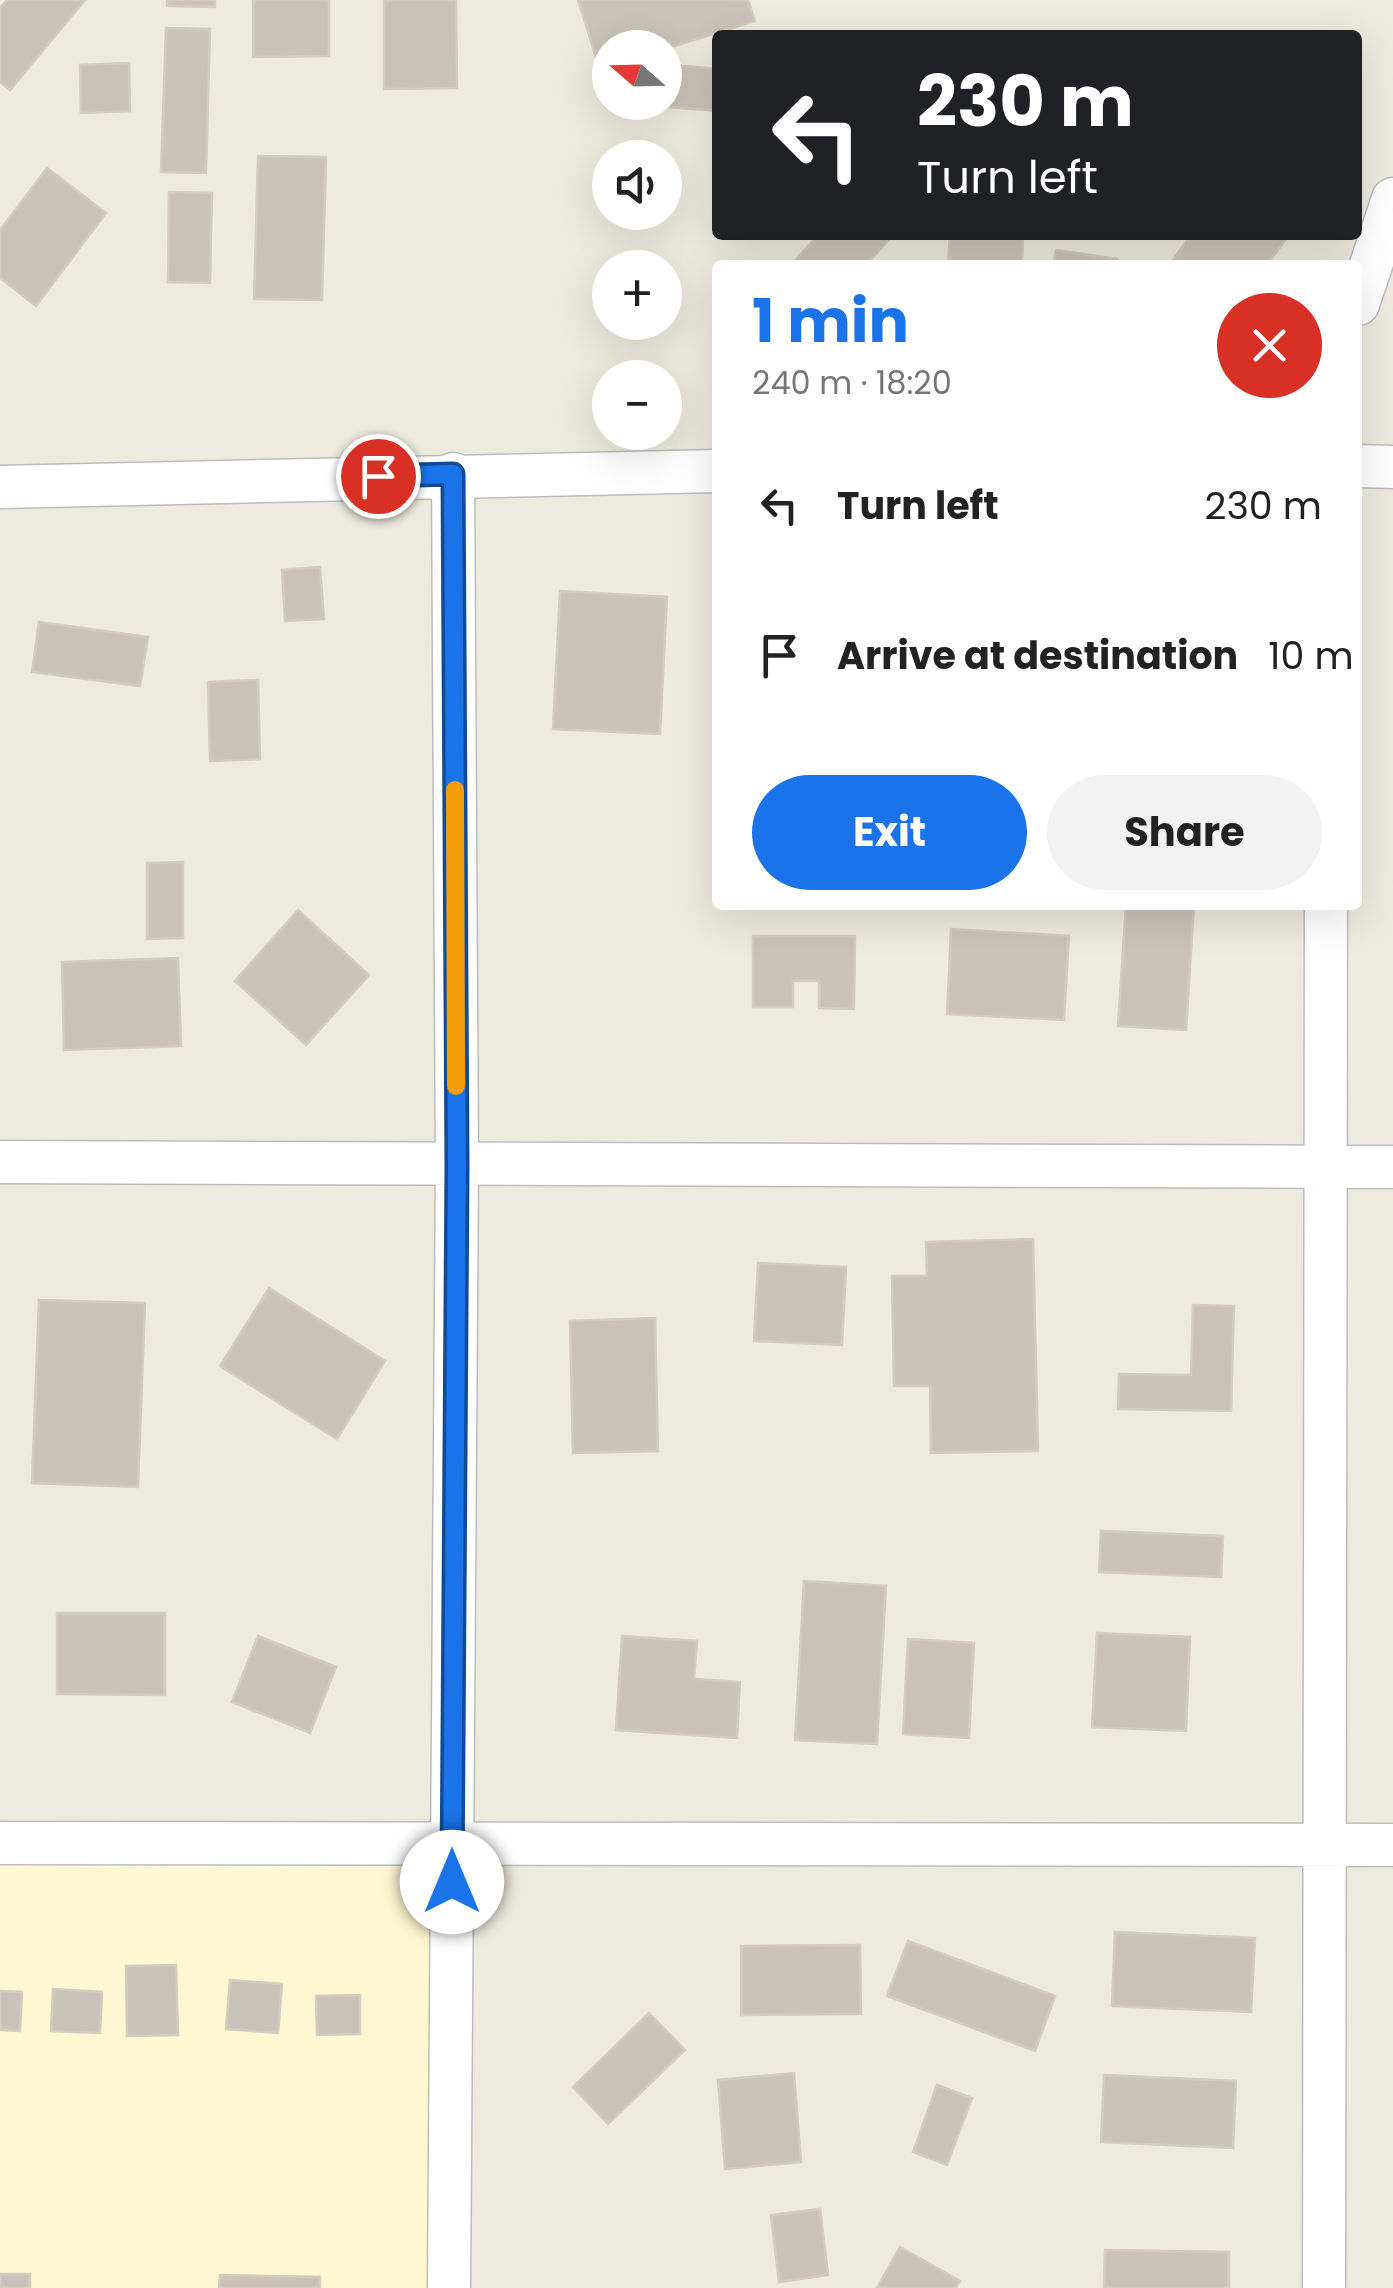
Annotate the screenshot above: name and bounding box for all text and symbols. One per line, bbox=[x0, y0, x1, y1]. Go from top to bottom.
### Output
north arrow bbox=[592, 30, 682, 120]
map controls bbox=[592, 30, 682, 450]
text: 230 m bbox=[917, 52, 1134, 151]
icon: left bbox=[752, 70, 882, 200]
button: sound bbox=[592, 140, 682, 230]
text: Turn left bbox=[917, 146, 1098, 209]
button: + bbox=[592, 250, 682, 340]
text: 1 min bbox=[752, 279, 909, 363]
button: close bbox=[1217, 293, 1322, 398]
button: − bbox=[592, 360, 682, 450]
text: 240 m · 18:20 bbox=[752, 360, 952, 405]
pin bbox=[336, 434, 421, 519]
icon: arrive bbox=[351, 449, 406, 504]
icon: left bbox=[752, 478, 807, 533]
text: Turn left bbox=[837, 479, 999, 532]
text: 230 m bbox=[1205, 479, 1322, 532]
icon: arrive bbox=[752, 628, 807, 683]
text: Arrive at destination bbox=[837, 629, 1238, 682]
text: 10 m bbox=[1268, 629, 1354, 682]
button: Exit bbox=[752, 775, 1027, 890]
button: Share bbox=[1047, 775, 1322, 890]
position arrow bbox=[400, 1830, 504, 1934]

